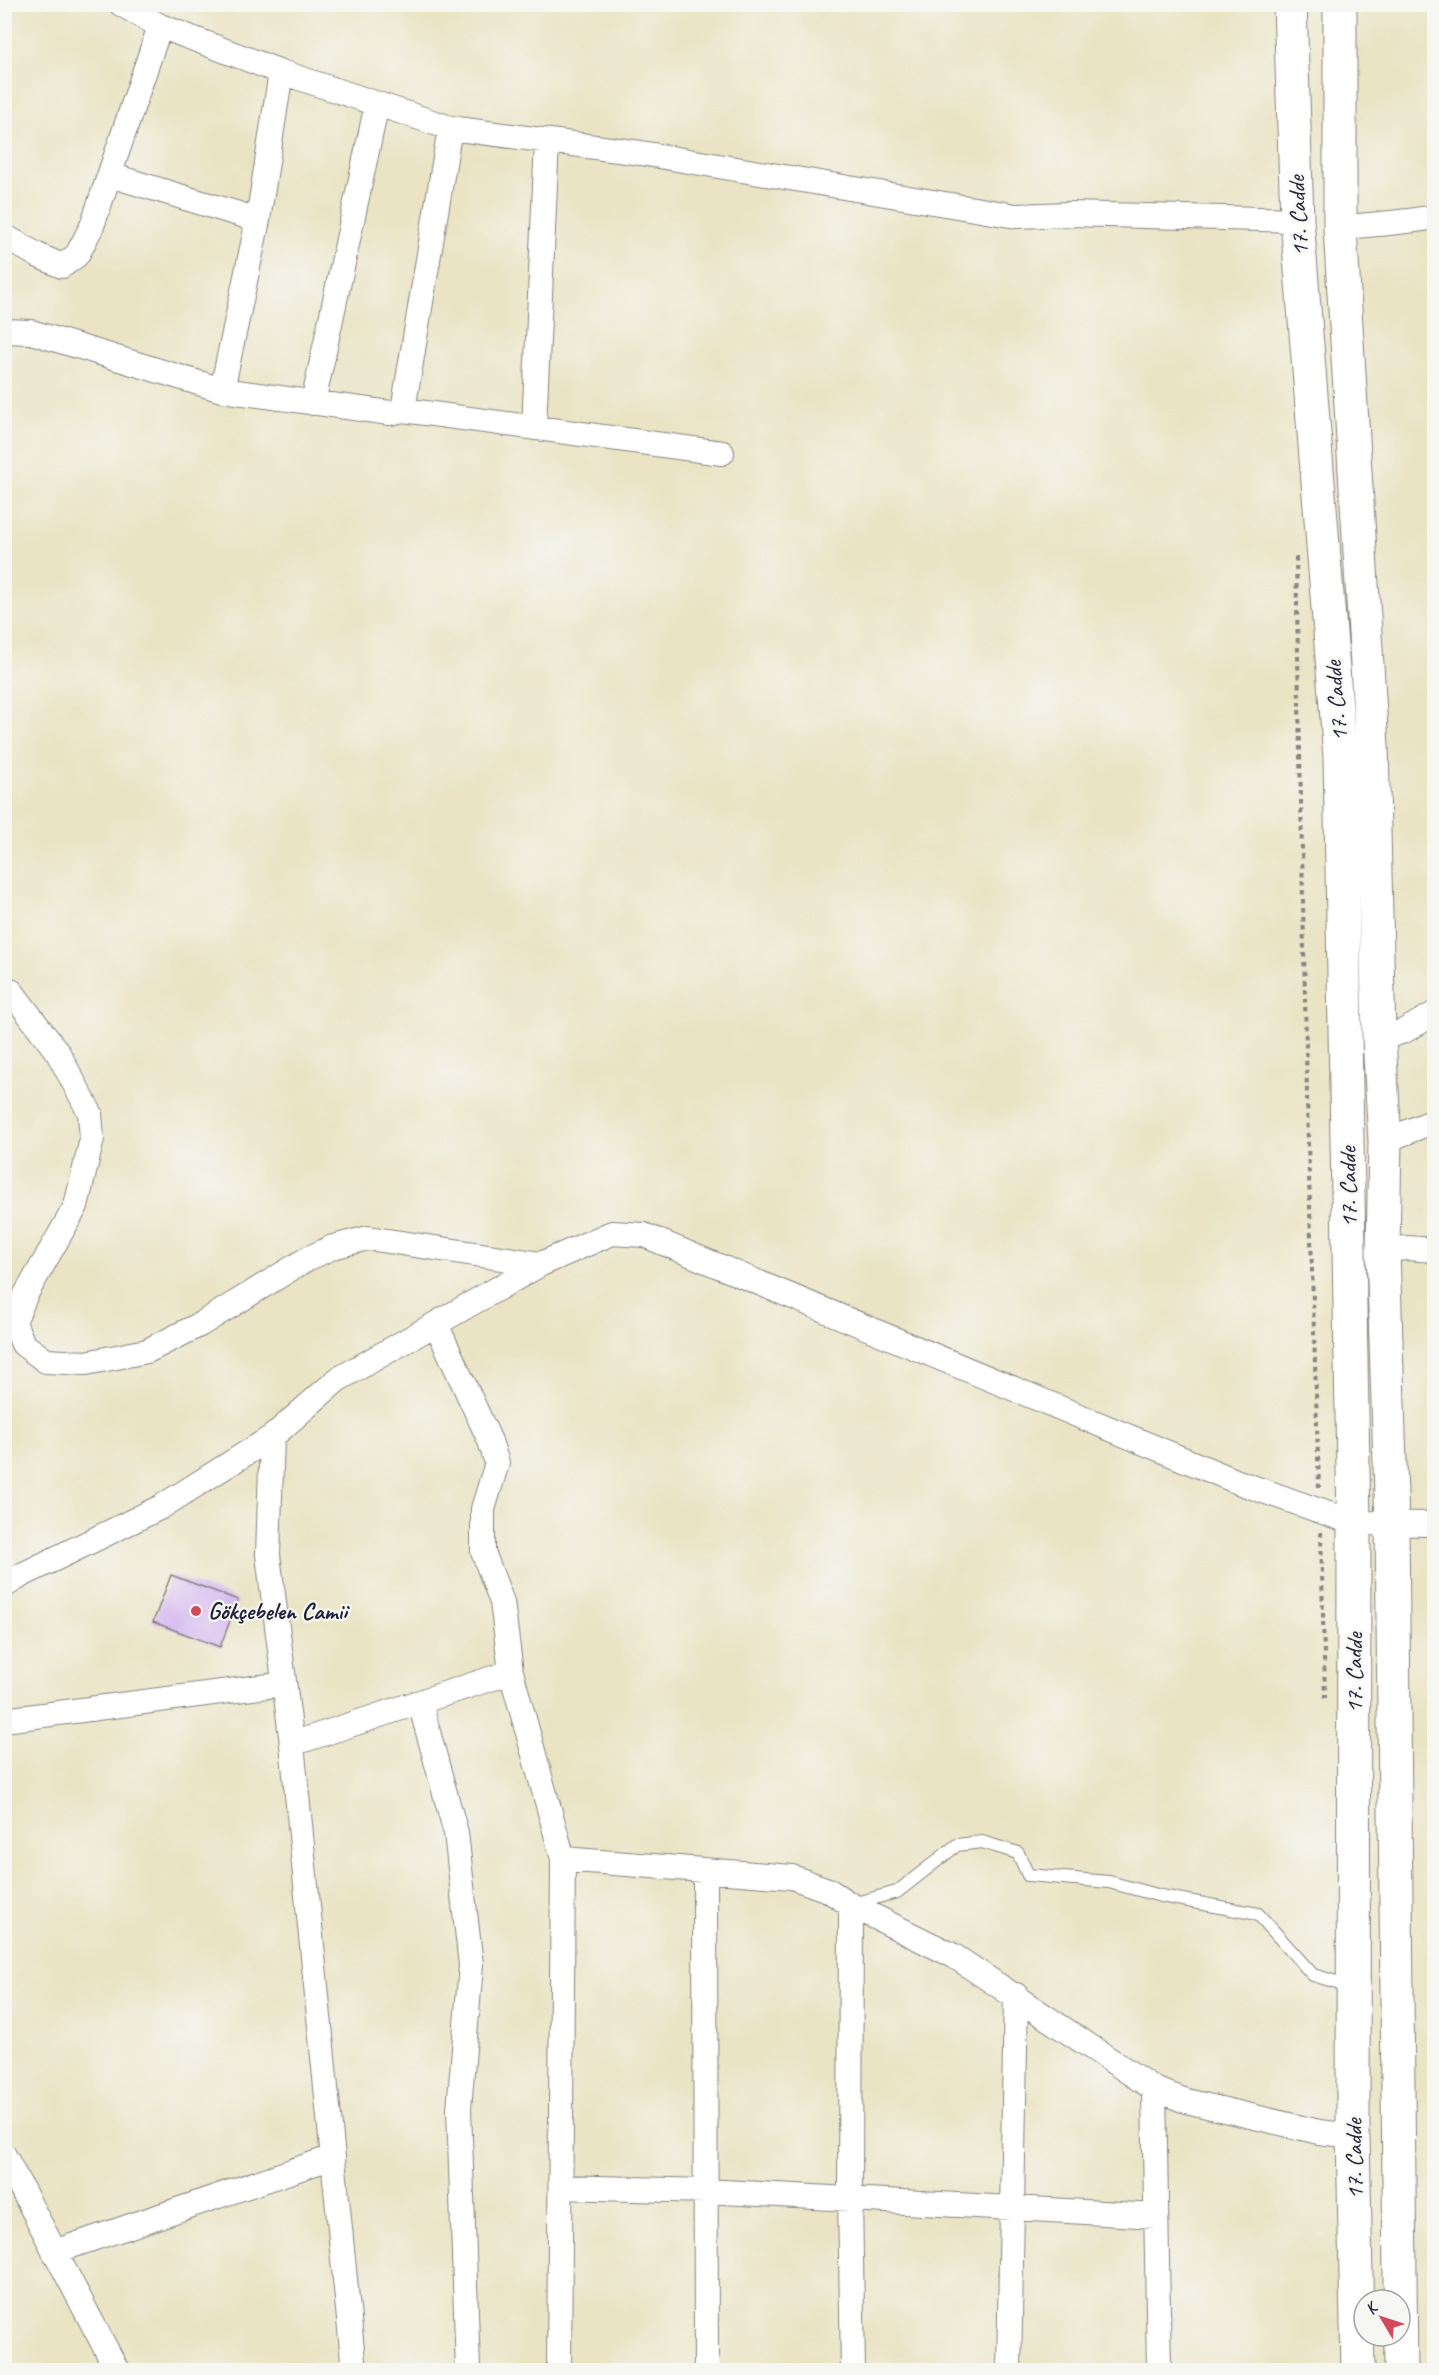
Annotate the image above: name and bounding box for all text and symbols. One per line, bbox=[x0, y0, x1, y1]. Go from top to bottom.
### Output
street label: 17. Cadde bbox=[1281, 173, 1315, 257]
street label: 17. Cadde bbox=[1317, 657, 1354, 742]
street label: 17. Cadde bbox=[1332, 1144, 1364, 1228]
place label: Gökçebelen Camii bbox=[208, 1596, 350, 1626]
marker: Gökçebelen Camii bbox=[189, 1604, 203, 1618]
street label: 17. Cadde bbox=[1339, 1630, 1369, 1713]
street label: 17. Cadde bbox=[1338, 2116, 1370, 2200]
north arrow bbox=[1352, 2288, 1412, 2348]
text: K bbox=[1361, 2297, 1384, 2319]

